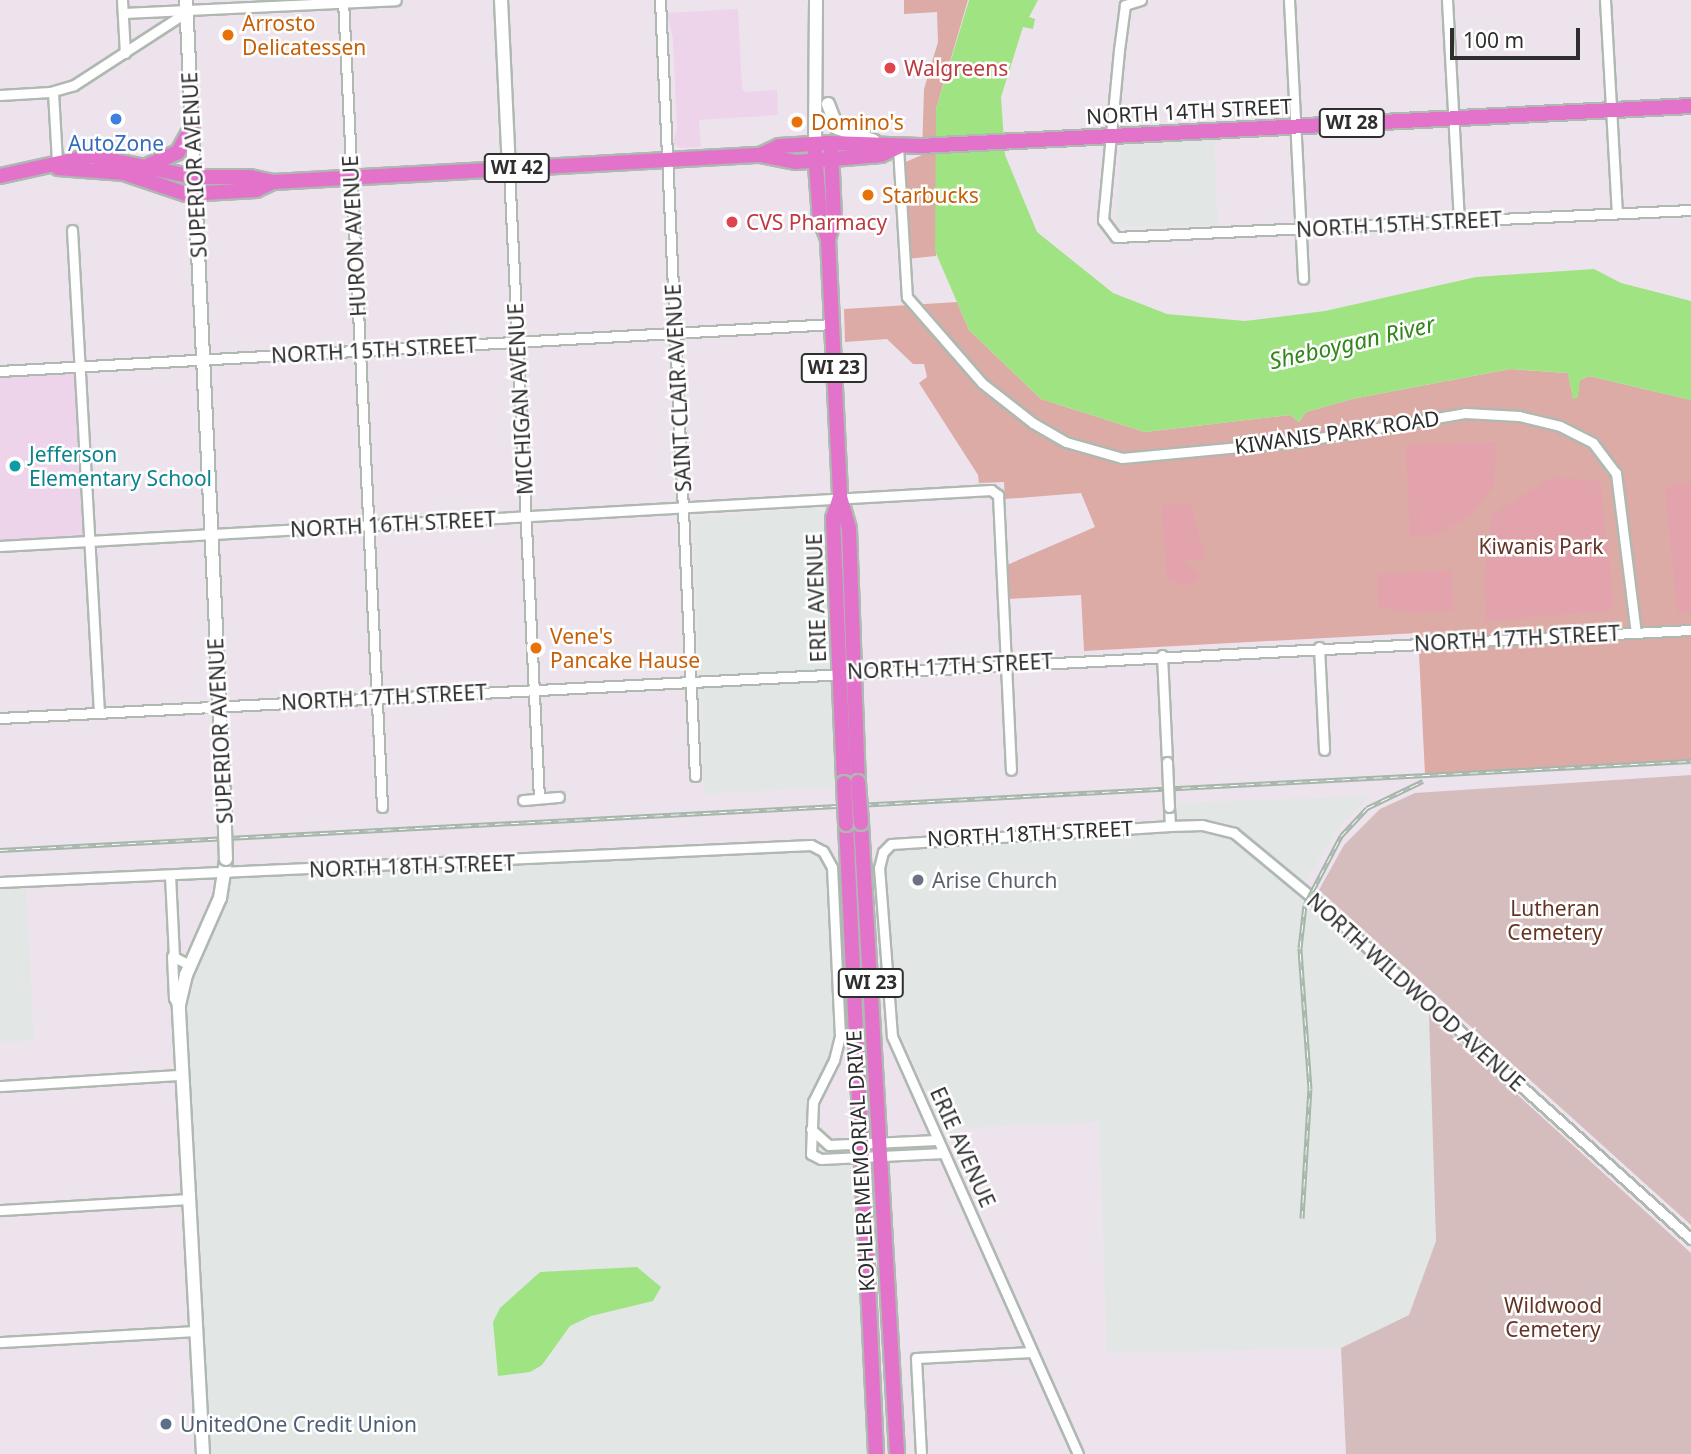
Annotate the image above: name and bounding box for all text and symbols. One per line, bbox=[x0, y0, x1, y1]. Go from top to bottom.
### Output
place label: Arrosto Delicatessen bbox=[242, 10, 366, 60]
scale bar bbox=[1453, 14, 1582, 58]
text: 100 m bbox=[1463, 26, 1524, 54]
marker: Arrosto Delicatessen bbox=[220, 27, 236, 43]
place label: Walgreens bbox=[904, 55, 1008, 81]
marker: Walgreens bbox=[882, 60, 898, 76]
street label: SUPERIOR AVENUE bbox=[177, 71, 211, 259]
street label: NORTH 14TH STREET bbox=[1085, 93, 1293, 129]
road number: WI 28 bbox=[1319, 108, 1385, 139]
place label: Domino's bbox=[811, 109, 904, 135]
marker: AutoZone bbox=[108, 111, 124, 127]
marker: Domino's bbox=[789, 114, 805, 130]
place label: AutoZone bbox=[68, 130, 164, 156]
road number: WI 42 bbox=[484, 152, 550, 184]
street label: HURON AVENUE bbox=[337, 155, 371, 317]
place label: Starbucks bbox=[882, 182, 979, 208]
marker: Starbucks bbox=[860, 187, 876, 203]
street label: NORTH 15TH STREET bbox=[1295, 206, 1503, 242]
place label: CVS Pharmacy bbox=[746, 209, 887, 235]
marker: CVS Pharmacy bbox=[724, 214, 740, 230]
street label: SAINT CLAIR AVENUE bbox=[660, 283, 696, 493]
street label: MICHIGAN AVENUE bbox=[502, 302, 538, 496]
water label: Sheboygan River bbox=[1267, 310, 1437, 374]
street label: NORTH 15TH STREET bbox=[270, 332, 478, 368]
road number: WI 23 bbox=[801, 352, 867, 384]
street label: KIWANIS PARK ROAD bbox=[1233, 405, 1441, 459]
place label: Jefferson Elementary School bbox=[29, 441, 212, 491]
marker: Jefferson Elementary School bbox=[7, 458, 23, 474]
street label: NORTH 16TH STREET bbox=[289, 506, 497, 542]
street label: ERIE AVENUE bbox=[801, 533, 831, 663]
park label: Kiwanis Park bbox=[1479, 533, 1603, 559]
street label: NORTH 17TH STREET bbox=[1413, 620, 1621, 656]
place label: Vene's Pancake Hause bbox=[550, 623, 700, 673]
street label: SUPERIOR AVENUE bbox=[203, 637, 237, 825]
marker: Vene's Pancake Hause bbox=[528, 640, 544, 656]
street label: NORTH 17TH STREET bbox=[846, 648, 1054, 684]
street label: NORTH 17TH STREET bbox=[280, 679, 488, 715]
street label: NORTH 18TH STREET bbox=[926, 815, 1134, 851]
street label: NORTH 18TH STREET bbox=[309, 850, 515, 882]
place label: Arise Church bbox=[932, 867, 1057, 893]
marker: Arise Church bbox=[910, 872, 926, 888]
street label: NORTH WILDWOOD AVENUE bbox=[1302, 888, 1530, 1096]
park label: Lutheran Cemetery bbox=[1507, 895, 1603, 945]
road number: WI 23 bbox=[838, 967, 904, 998]
street label: KOHLER MEMORIAL DRIVE bbox=[841, 1030, 879, 1292]
street label: ERIE AVENUE bbox=[925, 1083, 1001, 1211]
park label: Wildwood Cemetery bbox=[1504, 1292, 1602, 1342]
place label: UnitedOne Credit Union bbox=[180, 1411, 417, 1437]
marker: UnitedOne Credit Union bbox=[158, 1416, 174, 1432]

